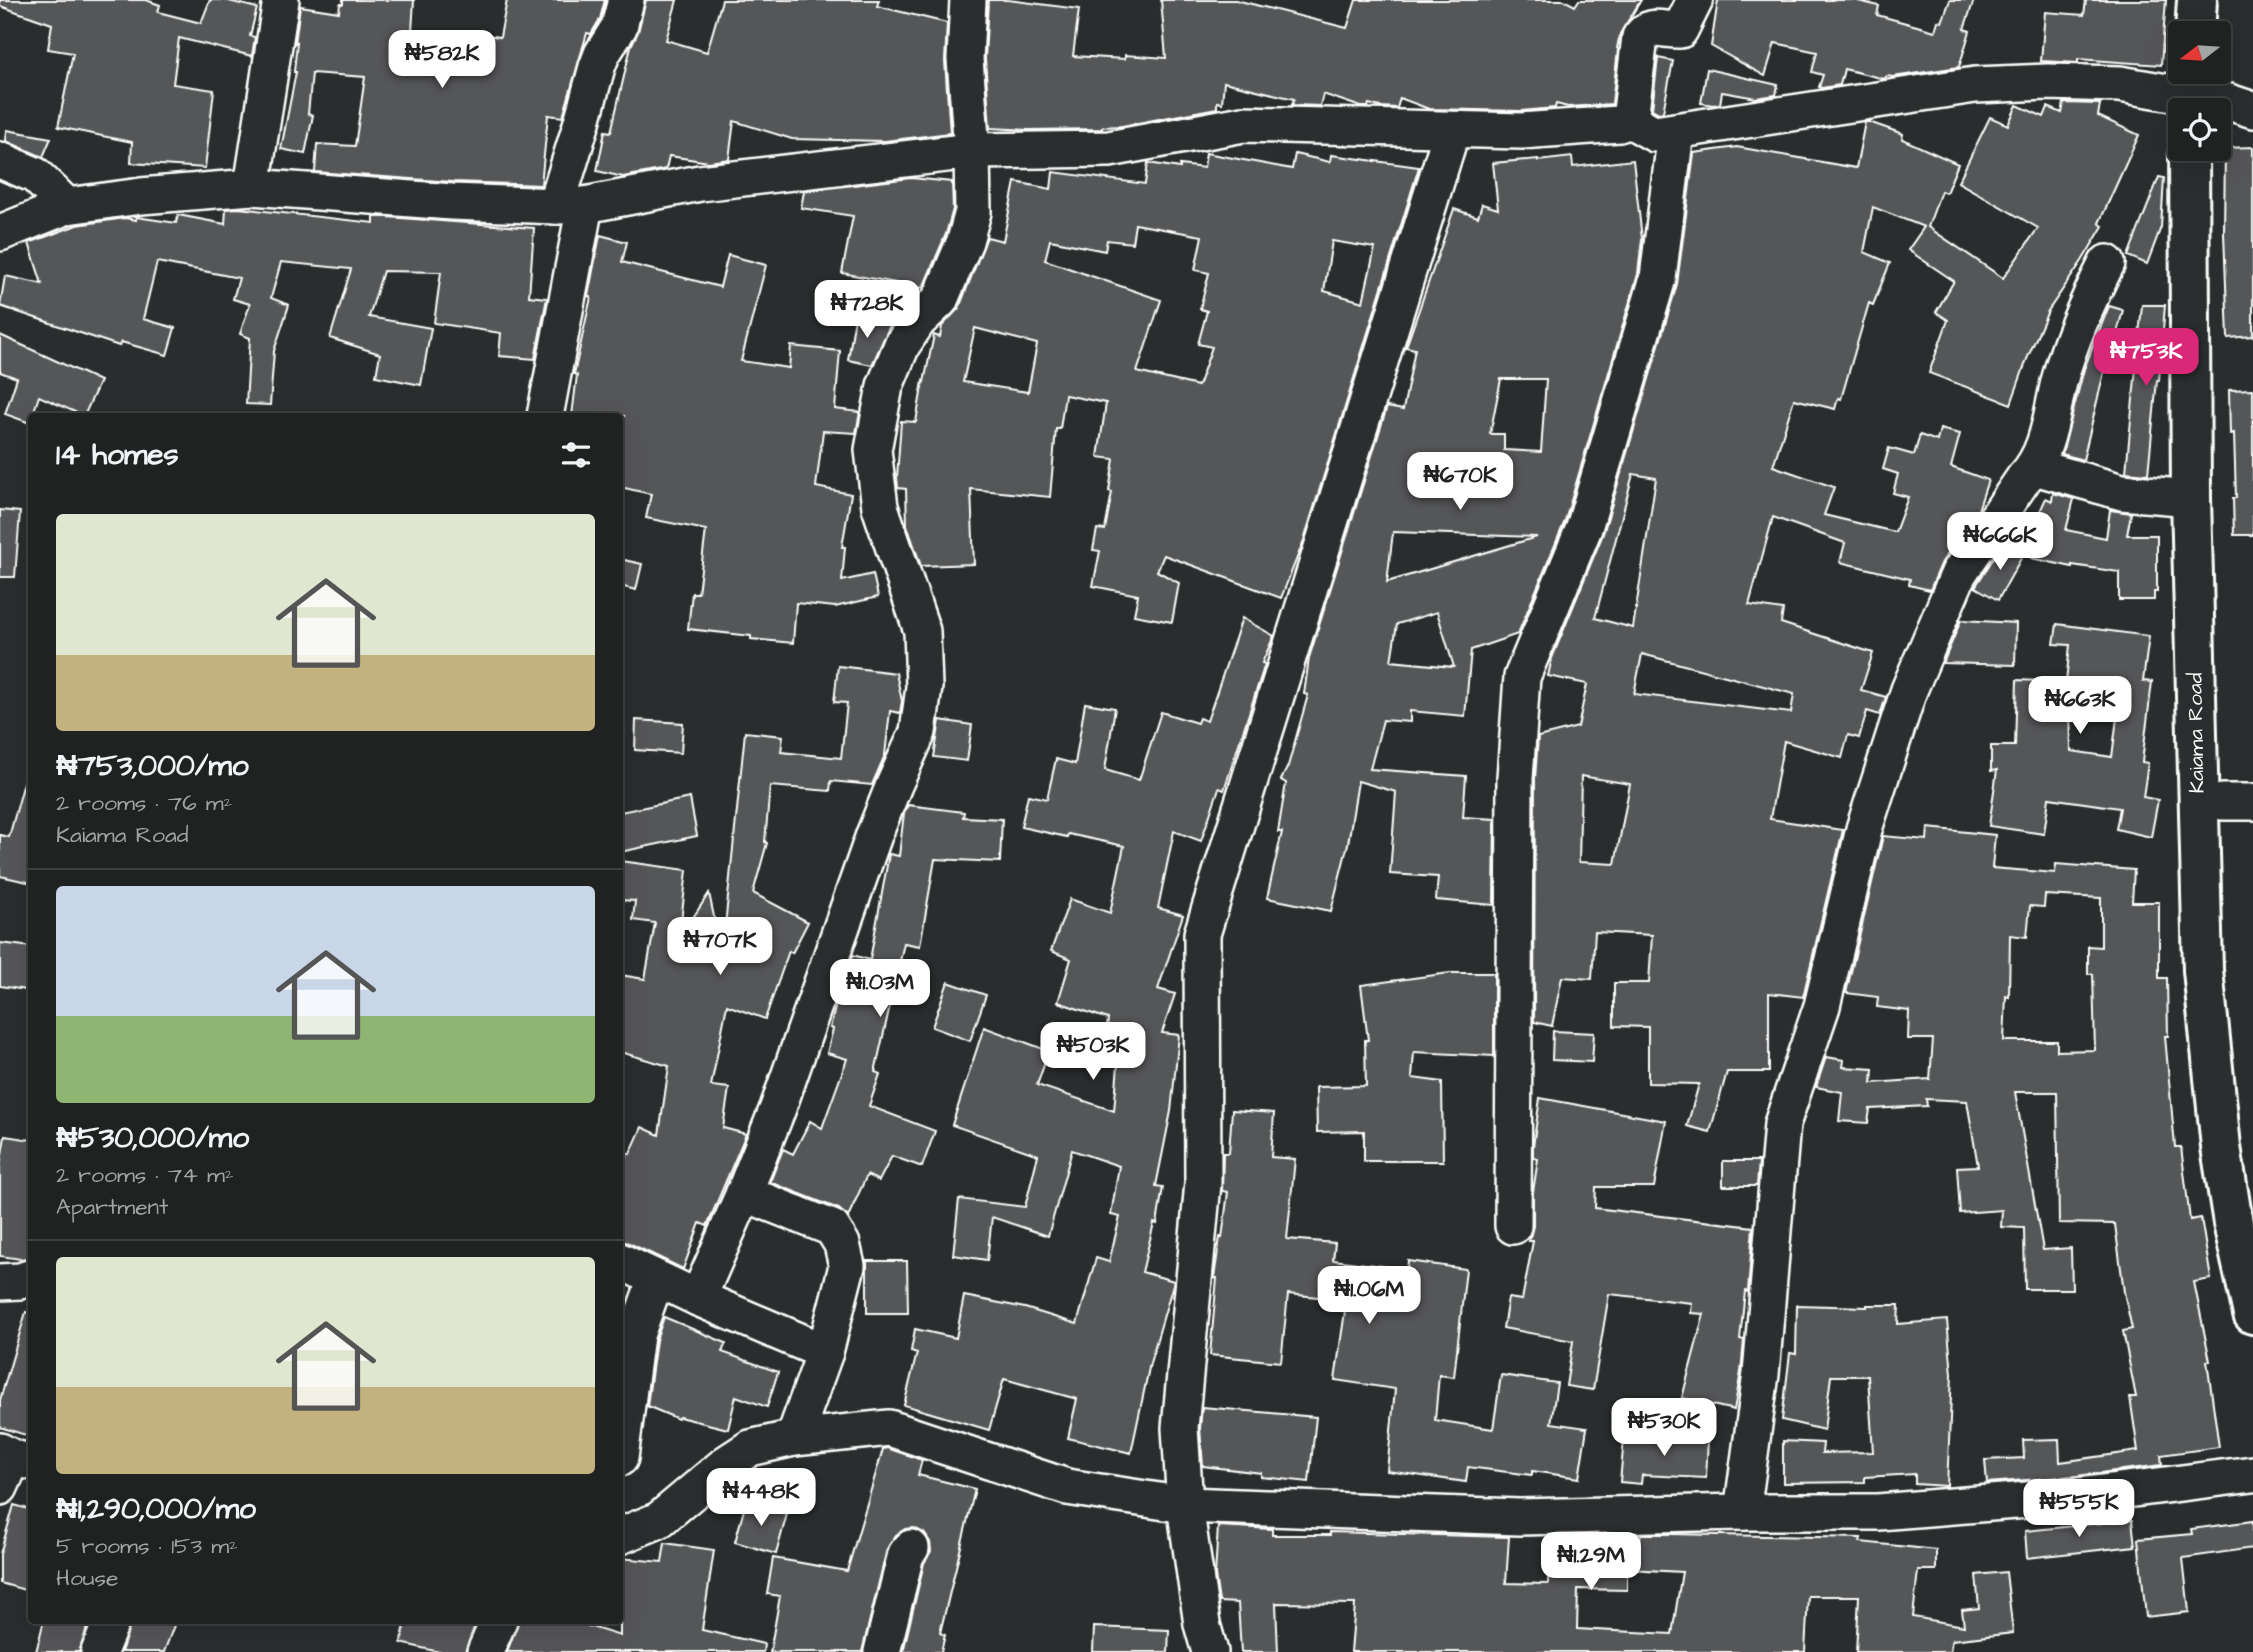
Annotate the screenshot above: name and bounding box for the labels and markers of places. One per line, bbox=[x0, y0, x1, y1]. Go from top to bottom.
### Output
pin: ₦582K bbox=[393, 31, 491, 90]
pin: ₦728K bbox=[818, 280, 916, 340]
pin: ₦753K bbox=[2097, 328, 2195, 388]
pin: ₦670K bbox=[1411, 452, 1509, 512]
pin: ₦666K bbox=[1951, 512, 2049, 572]
pin: ₦663K bbox=[2031, 676, 2129, 736]
pin: ₦707K bbox=[671, 918, 769, 977]
pin: ₦1.03M bbox=[823, 960, 937, 1019]
pin: ₦503K bbox=[1044, 1023, 1142, 1082]
pin: ₦1.06M bbox=[1312, 1266, 1426, 1326]
pin: ₦530K bbox=[1615, 1398, 1713, 1458]
pin: ₦448K bbox=[712, 1468, 810, 1528]
pin: ₦555K bbox=[2030, 1480, 2128, 1539]
pin: ₦1.29M bbox=[1534, 1532, 1648, 1592]

